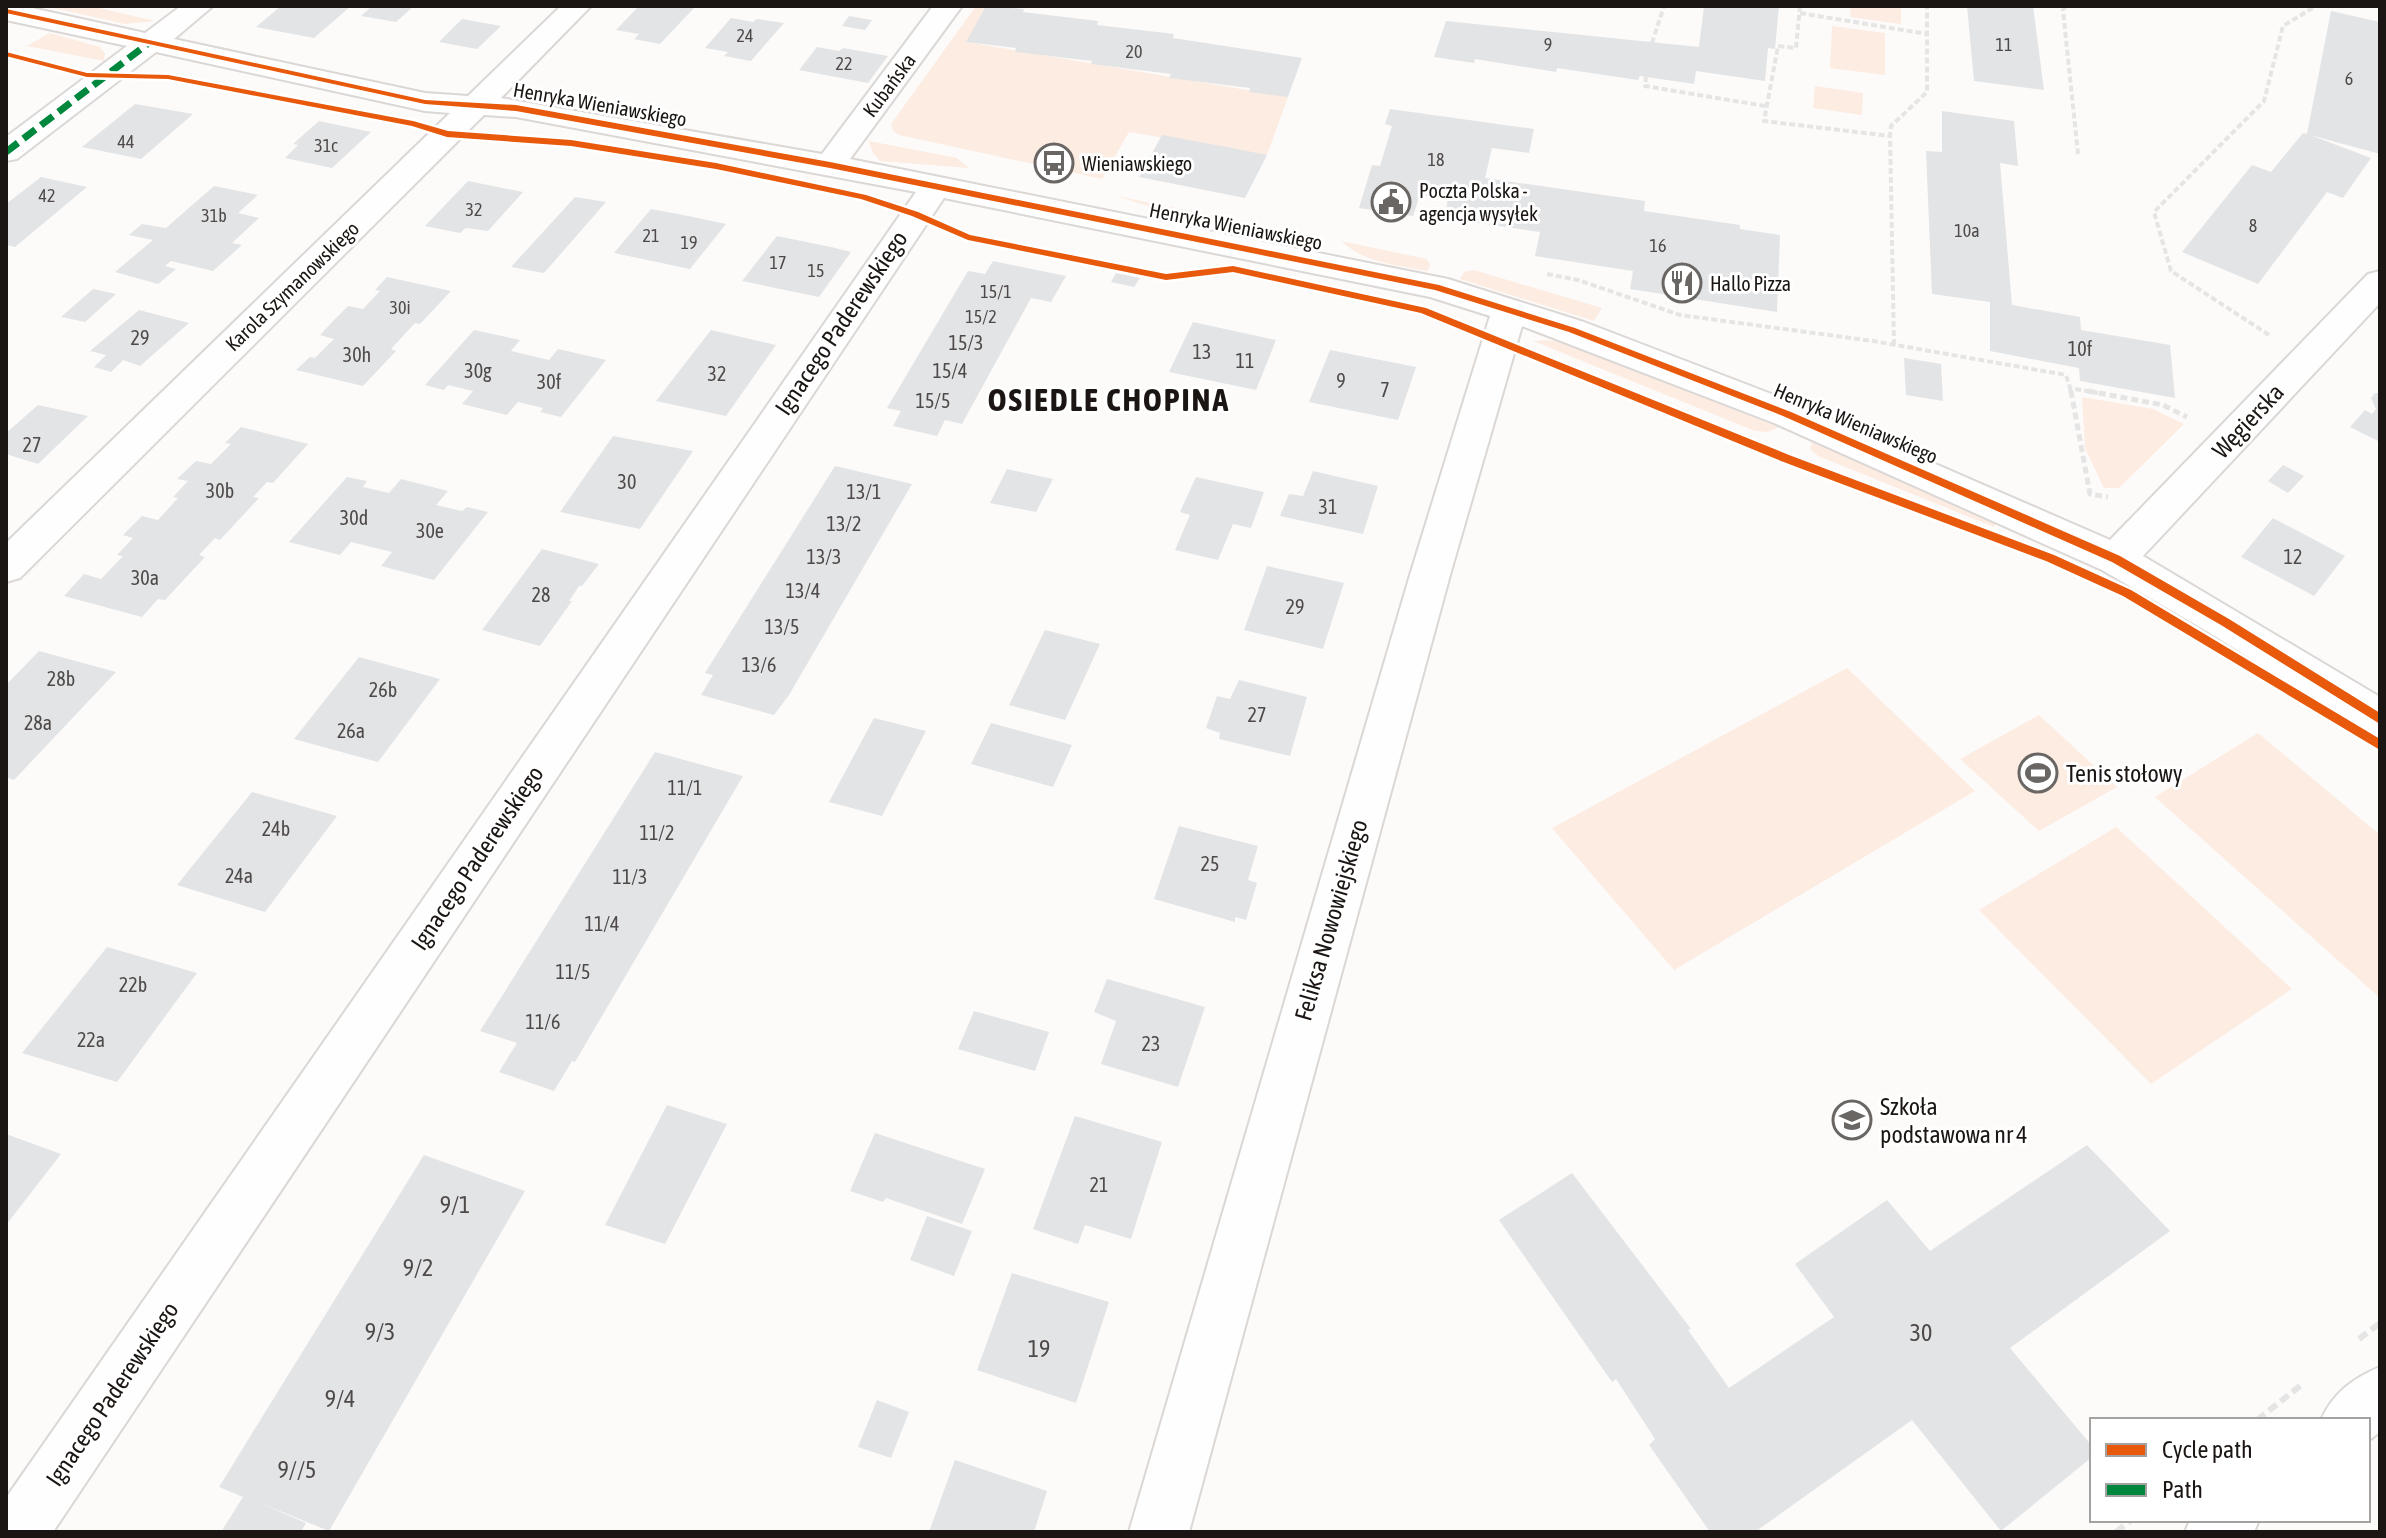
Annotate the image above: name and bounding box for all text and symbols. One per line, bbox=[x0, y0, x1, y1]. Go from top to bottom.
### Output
house number: 24 bbox=[737, 25, 753, 46]
house number: 9 bbox=[1544, 34, 1552, 55]
house number: 11 bbox=[1996, 34, 2012, 55]
house number: 20 bbox=[1126, 41, 1142, 62]
street label: Kubańska bbox=[858, 49, 920, 121]
house number: 22 bbox=[836, 53, 852, 74]
house number: 6 bbox=[2345, 68, 2353, 89]
street label: Henryka Wieniawskiego bbox=[512, 77, 688, 131]
house number: 44 bbox=[118, 131, 134, 152]
house number: 31c bbox=[314, 135, 338, 156]
bus stop icon: Wieniawskiego bbox=[1033, 142, 1075, 184]
house number: 18 bbox=[1428, 149, 1444, 170]
place label: Wieniawskiego bbox=[1082, 152, 1192, 175]
place label: Poczta Polska - agencja wysyłek bbox=[1419, 179, 1538, 225]
public building icon: Poczta Polska - agencja wysyłek bbox=[1370, 181, 1412, 223]
house number: 42 bbox=[39, 185, 55, 206]
street label: Henryka Wieniawskiego bbox=[1148, 198, 1324, 254]
house number: 32 bbox=[466, 199, 482, 220]
house number: 31b bbox=[201, 205, 227, 226]
house number: 8 bbox=[2249, 215, 2257, 236]
street label: Karola Szymanowskiego bbox=[221, 217, 363, 355]
house number: 10a bbox=[1954, 220, 1980, 241]
house number: 21 bbox=[643, 225, 659, 246]
street label: Ignacego Paderewskiego bbox=[769, 226, 913, 420]
house number: 19 bbox=[681, 232, 697, 253]
house number: 16 bbox=[1650, 235, 1666, 256]
house number: 17 bbox=[770, 252, 786, 273]
house number: 15 bbox=[808, 260, 824, 281]
restaurant icon: Hallo Pizza bbox=[1661, 262, 1703, 304]
place label: Hallo Pizza bbox=[1710, 272, 1791, 295]
house number: 15/1 bbox=[980, 281, 1012, 302]
house number: 30i bbox=[389, 297, 411, 318]
house number: 15/2 bbox=[965, 306, 997, 327]
house number: 29 bbox=[131, 326, 149, 349]
house number: 15/3 bbox=[949, 331, 983, 354]
house number: 10f bbox=[2068, 337, 2093, 360]
house number: 13 bbox=[1193, 340, 1211, 363]
house number: 30h bbox=[343, 343, 371, 366]
house number: 11 bbox=[1236, 349, 1254, 372]
house number: 30g bbox=[464, 359, 492, 382]
house number: 15/4 bbox=[933, 359, 967, 382]
house number: 32 bbox=[708, 362, 726, 385]
house number: 9 bbox=[1336, 369, 1346, 392]
house number: 30f bbox=[537, 370, 562, 393]
house number: 7 bbox=[1380, 378, 1390, 401]
street label: Henryka Wieniawskiego bbox=[1771, 378, 1941, 468]
street label: Węgierska bbox=[2207, 378, 2289, 464]
district label: OSIEDLE CHOPINA bbox=[988, 381, 1230, 418]
house number: 15/5 bbox=[916, 389, 950, 412]
house number: 27 bbox=[23, 433, 41, 456]
house number: 30 bbox=[618, 470, 636, 493]
house number: 30b bbox=[206, 479, 234, 502]
house number: 13/1 bbox=[847, 480, 881, 503]
house number: 31 bbox=[1319, 495, 1337, 518]
house number: 30d bbox=[340, 506, 368, 529]
house number: 13/2 bbox=[827, 512, 861, 535]
house number: 30e bbox=[416, 519, 444, 542]
house number: 13/3 bbox=[807, 545, 841, 568]
house number: 12 bbox=[2284, 545, 2302, 568]
house number: 30a bbox=[131, 566, 159, 589]
house number: 13/4 bbox=[786, 579, 820, 602]
house number: 28 bbox=[532, 583, 550, 606]
house number: 29 bbox=[1286, 595, 1304, 618]
house number: 13/5 bbox=[765, 615, 799, 638]
house number: 13/6 bbox=[742, 653, 776, 676]
house number: 28b bbox=[47, 667, 75, 690]
house number: 26b bbox=[369, 678, 397, 701]
house number: 27 bbox=[1248, 703, 1266, 726]
house number: 28a bbox=[24, 711, 52, 734]
house number: 26a bbox=[337, 719, 365, 742]
sports icon: Tenis stołowy bbox=[2017, 752, 2059, 794]
place label: Tenis stołowy bbox=[2066, 760, 2183, 787]
street label: Ignacego Paderewskiego bbox=[405, 761, 549, 955]
house number: 11/1 bbox=[668, 776, 702, 799]
street label: Feliksa Nowowiejskiego bbox=[1289, 816, 1373, 1024]
house number: 24b bbox=[262, 817, 290, 840]
house number: 11/2 bbox=[640, 821, 674, 844]
house number: 25 bbox=[1201, 852, 1219, 875]
house number: 24a bbox=[225, 864, 253, 887]
house number: 11/3 bbox=[613, 865, 647, 888]
house number: 11/4 bbox=[585, 912, 619, 935]
house number: 11/5 bbox=[556, 960, 590, 983]
house number: 22b bbox=[119, 973, 147, 996]
house number: 11/6 bbox=[526, 1010, 560, 1033]
house number: 22a bbox=[77, 1028, 105, 1051]
house number: 23 bbox=[1142, 1032, 1160, 1055]
place label: Szkoła podstawowa nr 4 bbox=[1880, 1093, 2028, 1148]
school or university icon: Szkoła podstawowa nr 4 bbox=[1831, 1099, 1873, 1141]
house number: 21 bbox=[1090, 1173, 1108, 1196]
house number: 9/1 bbox=[440, 1191, 470, 1218]
house number: 9/2 bbox=[403, 1254, 433, 1281]
street label: Ignacego Paderewskiego bbox=[40, 1297, 184, 1491]
house number: 9/3 bbox=[365, 1318, 395, 1345]
house number: 30 bbox=[1910, 1319, 1932, 1346]
house number: 19 bbox=[1028, 1335, 1050, 1362]
house number: 9/4 bbox=[325, 1385, 355, 1412]
legend bbox=[2090, 1418, 2370, 1522]
text: Cycle path bbox=[2162, 1436, 2253, 1463]
house number: 9//5 bbox=[278, 1456, 316, 1483]
text: Path bbox=[2162, 1476, 2203, 1503]

